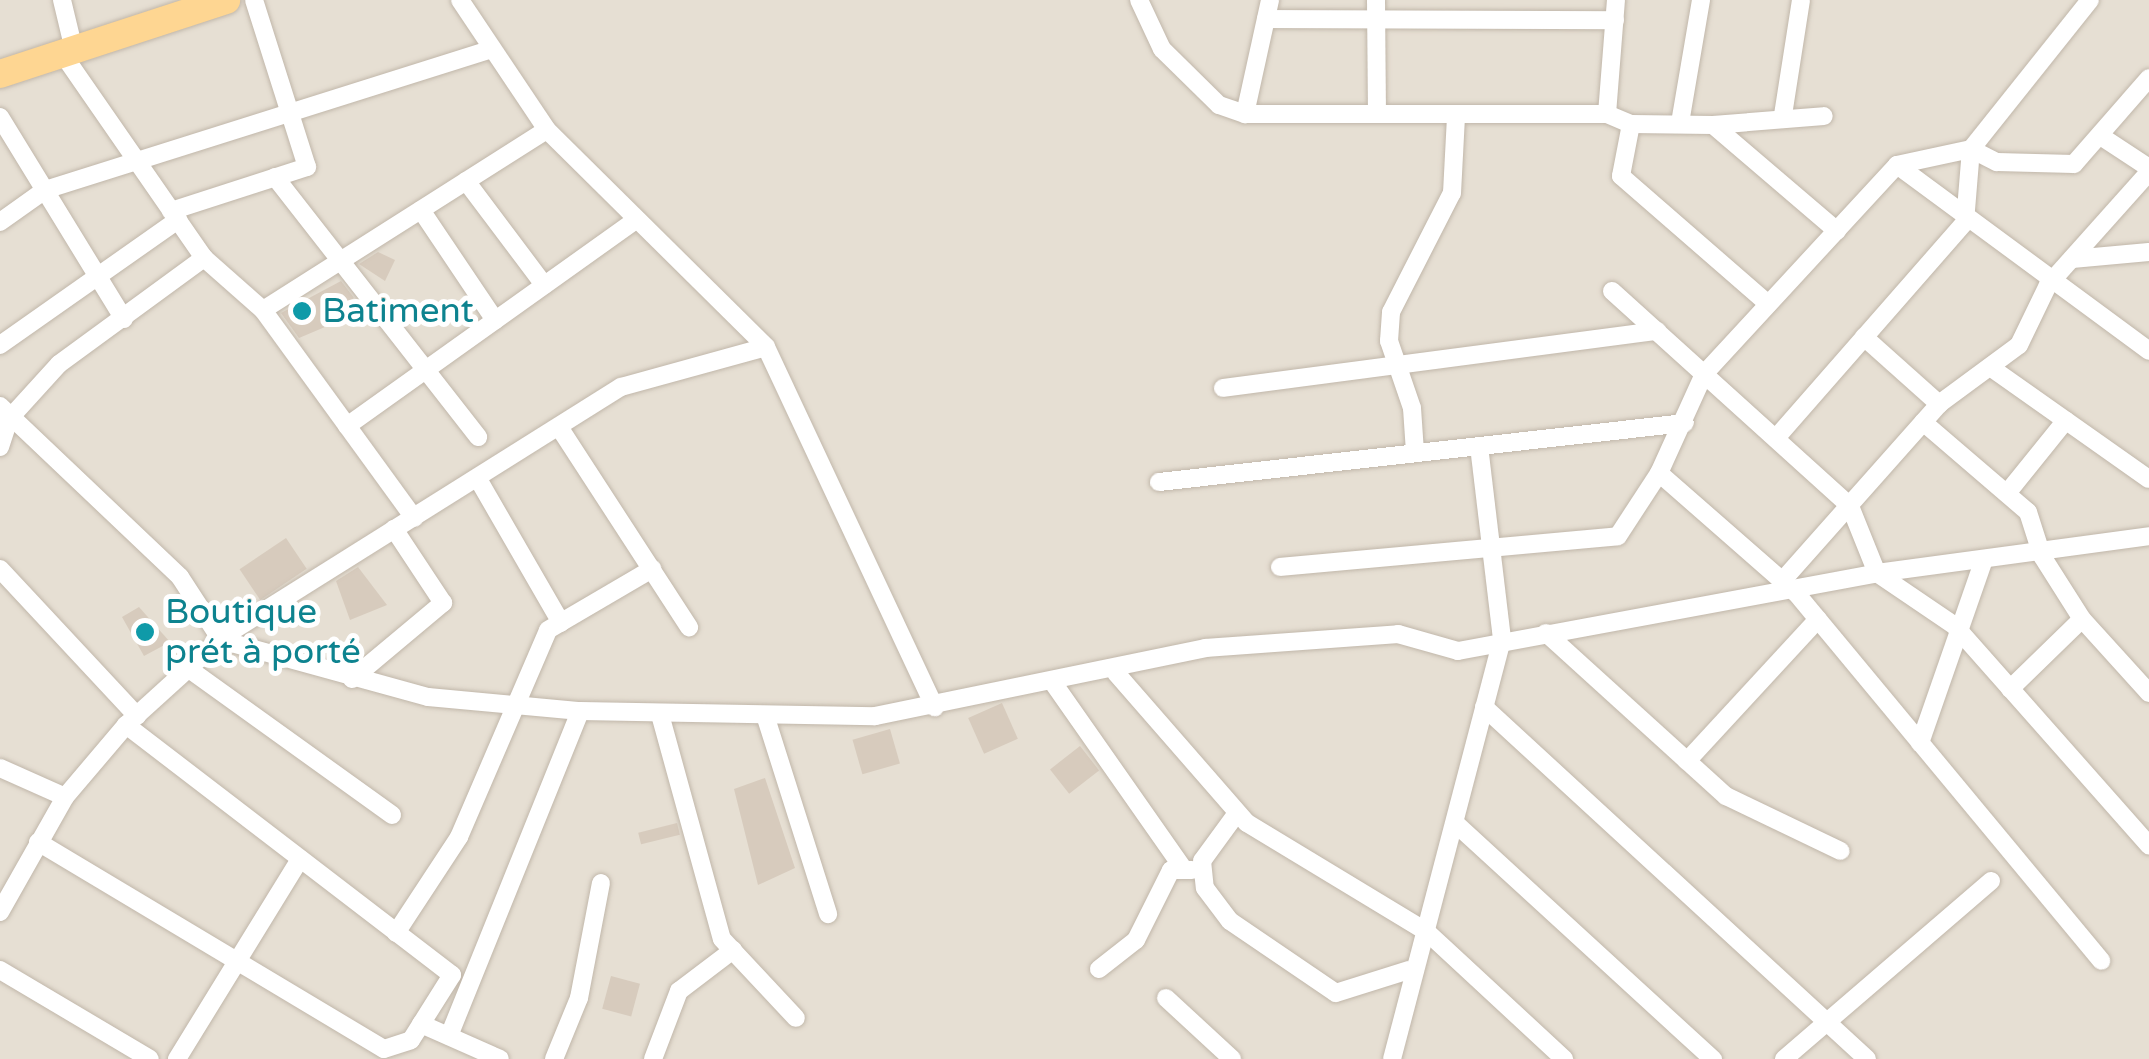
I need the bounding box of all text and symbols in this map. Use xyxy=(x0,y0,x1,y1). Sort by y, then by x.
place label: Batiment xyxy=(322,290,474,332)
marker: Batiment xyxy=(291,300,313,322)
place label: Boutique prét à porté xyxy=(165,591,361,673)
marker: Boutique prét à porté xyxy=(134,621,156,643)

